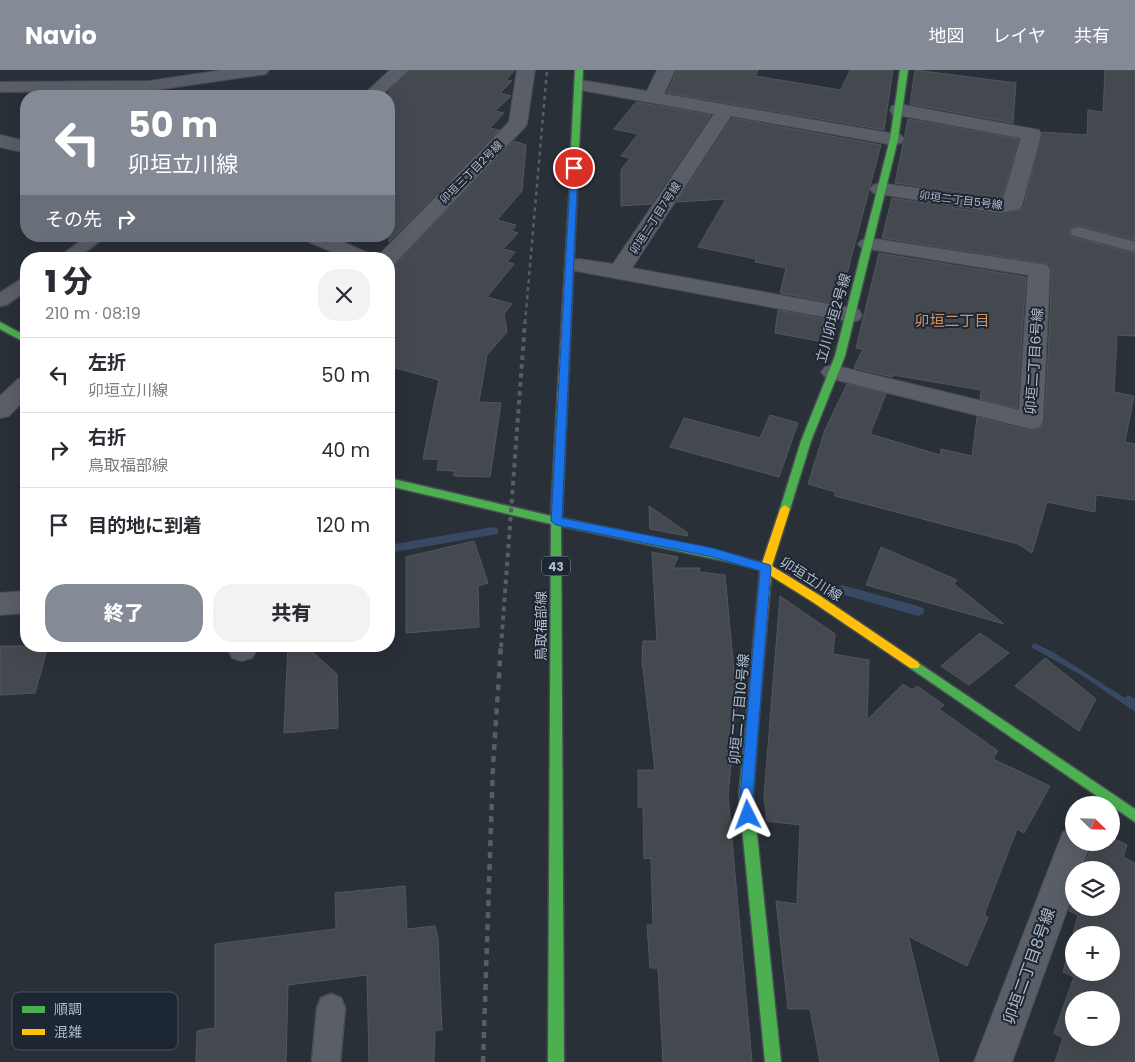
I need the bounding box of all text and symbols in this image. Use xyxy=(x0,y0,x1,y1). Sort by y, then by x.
text: Navio xyxy=(25,19,97,52)
text: 地図 xyxy=(929,23,965,48)
text: レイヤ xyxy=(993,23,1046,48)
text: 共有 xyxy=(1074,23,1110,48)
text: 50 m xyxy=(128,100,218,149)
icon: left xyxy=(45,110,110,175)
street label: 卯垣三丁目2号線 xyxy=(436,137,506,207)
pin xyxy=(553,147,595,189)
text: 卯垣立川線 xyxy=(128,149,238,180)
icon: arrive xyxy=(560,154,588,182)
street label: 卯垣二丁目7号線 xyxy=(626,179,684,257)
street label: 卯垣二丁目5号線 xyxy=(918,187,1004,213)
icon: right xyxy=(112,205,140,233)
text: その先 xyxy=(45,206,102,233)
text: 1 分 xyxy=(45,260,92,303)
button: close xyxy=(318,269,370,321)
street label: 立川卯垣2号線 xyxy=(811,271,855,365)
text: 210 m · 08:19 xyxy=(45,302,141,325)
street label: 卯垣二丁目6号線 xyxy=(1020,307,1048,415)
district label: 卯垣二丁目 xyxy=(914,310,990,331)
text: 左折 xyxy=(88,349,126,376)
icon: left xyxy=(45,361,73,389)
text: 50 m xyxy=(321,362,370,389)
text: 卯垣立川線 xyxy=(88,379,168,402)
text: 右折 xyxy=(88,424,126,451)
icon: right xyxy=(45,436,73,464)
text: 40 m xyxy=(321,437,370,464)
text: 鳥取福部線 xyxy=(88,454,168,477)
icon: arrive xyxy=(45,511,73,539)
text: 目的地に到着 xyxy=(88,512,202,539)
text: 120 m xyxy=(316,512,370,539)
street label: 卯垣立川線 xyxy=(776,552,846,606)
road number: 43 xyxy=(542,556,570,576)
button: 終了 xyxy=(45,584,203,642)
button: 共有 xyxy=(213,584,370,642)
street label: 鳥取福部線 xyxy=(531,591,551,661)
street label: 卯垣二丁目10号線 xyxy=(724,653,754,765)
position arrow xyxy=(721,788,773,840)
north arrow xyxy=(1065,796,1120,851)
map controls xyxy=(1065,796,1120,1046)
button: layers xyxy=(1065,861,1120,916)
street label: 卯垣二丁目8号線 xyxy=(997,905,1061,1027)
button: + xyxy=(1065,926,1120,981)
button: − xyxy=(1065,991,1120,1046)
legend xyxy=(12,992,178,1050)
text: 順調 xyxy=(54,999,82,1019)
text: 混雑 xyxy=(54,1022,82,1042)

